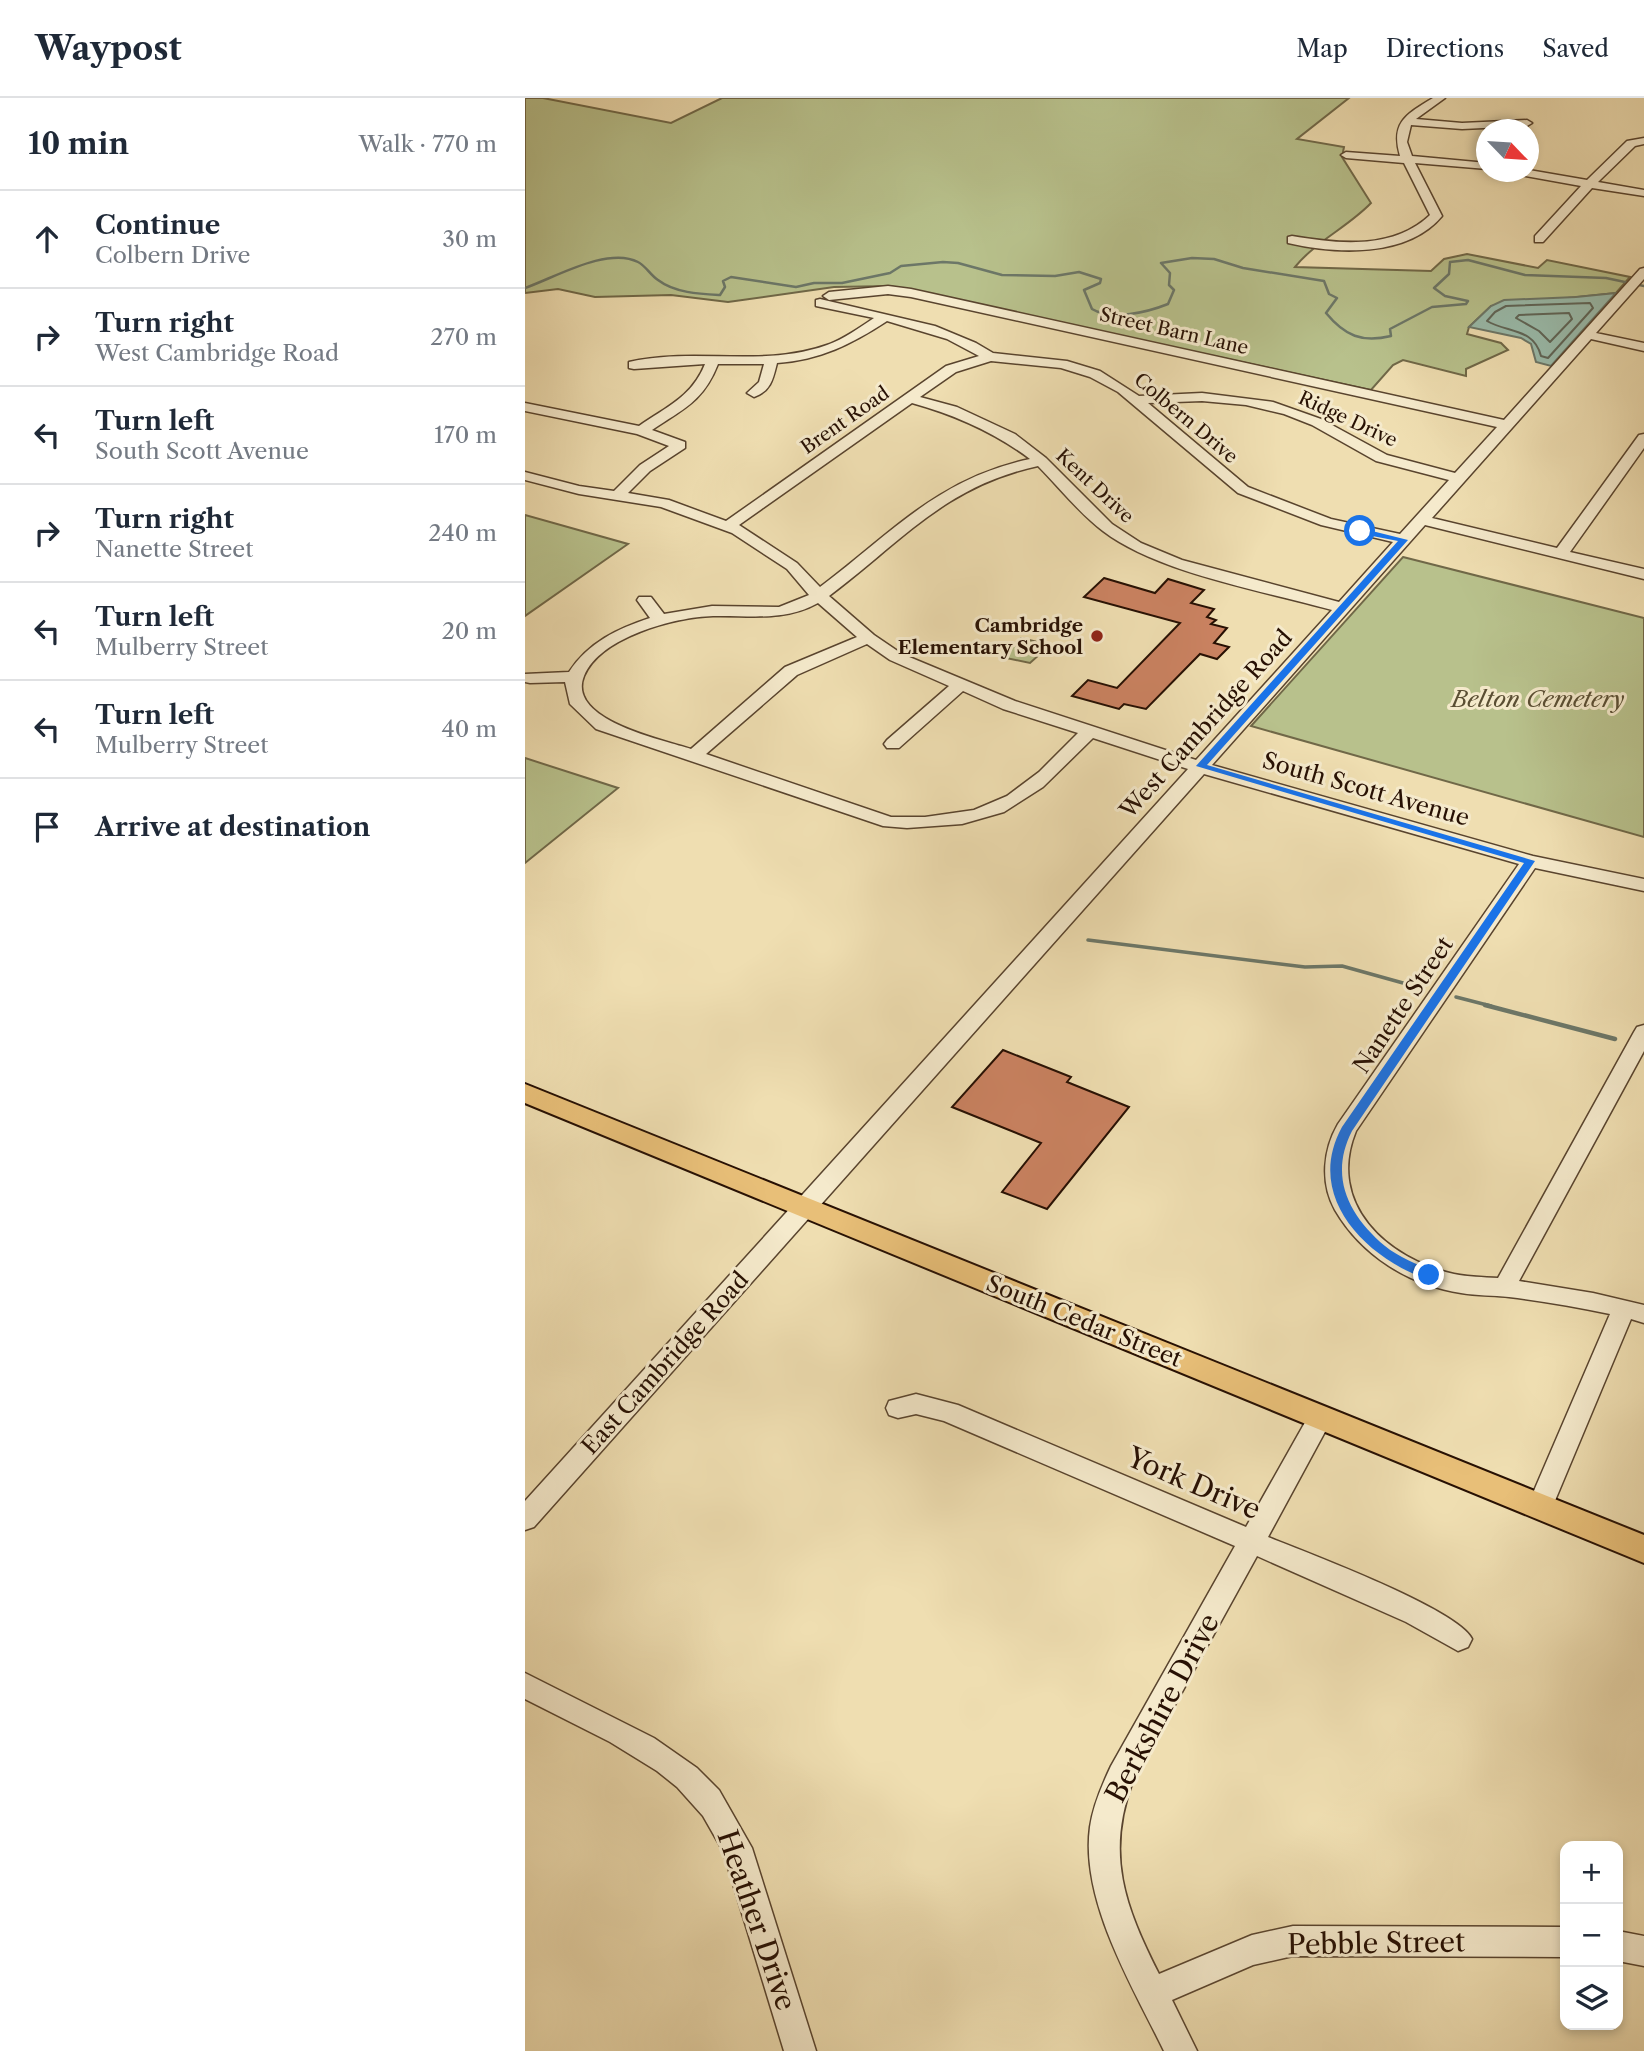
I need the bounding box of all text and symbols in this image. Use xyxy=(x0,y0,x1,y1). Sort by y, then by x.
text: Waypost xyxy=(35,28,182,69)
text: Map xyxy=(1296,34,1348,63)
text: Directions xyxy=(1386,34,1504,63)
text: Saved xyxy=(1542,34,1609,63)
north arrow xyxy=(1476,119,1539,182)
text: 10 min xyxy=(28,125,129,162)
text: Walk · 770 m xyxy=(359,130,497,158)
text: Continue xyxy=(95,209,220,241)
icon: ahead xyxy=(28,220,66,258)
text: 30 m xyxy=(442,225,497,253)
text: Colbern Drive xyxy=(95,241,250,269)
street label: Street Barn Lane xyxy=(1097,303,1251,359)
text: Turn right xyxy=(95,307,234,339)
icon: right xyxy=(28,318,66,356)
text: 270 m xyxy=(430,323,497,351)
text: West Cambridge Road xyxy=(95,339,339,367)
street label: Colbern Drive xyxy=(1129,368,1243,468)
street label: Brent Road xyxy=(797,381,894,459)
street label: Ridge Drive xyxy=(1295,386,1401,452)
text: Turn left xyxy=(95,405,214,437)
icon: left xyxy=(28,416,66,454)
text: 170 m xyxy=(434,421,497,449)
text: South Scott Avenue xyxy=(95,437,309,465)
street label: Kent Drive xyxy=(1051,444,1139,528)
text: Turn right xyxy=(95,503,234,535)
icon: right xyxy=(28,514,66,552)
route start xyxy=(1344,515,1375,546)
text: 240 m xyxy=(428,519,497,547)
text: Nanette Street xyxy=(95,535,253,563)
text: Turn left xyxy=(95,601,214,633)
icon: left xyxy=(28,612,66,650)
place label: Cambridge Elementary School xyxy=(898,614,1083,659)
text: 20 m xyxy=(442,617,497,645)
street label: West Cambridge Road xyxy=(1113,624,1298,825)
marker: Cambridge Elementary School xyxy=(1089,628,1105,644)
text: Mulberry Street xyxy=(95,633,268,661)
park label: Belton Cemetery xyxy=(1449,685,1625,713)
text: Turn left xyxy=(95,699,214,731)
icon: left xyxy=(28,710,66,748)
text: 40 m xyxy=(442,715,497,743)
text: Mulberry Street xyxy=(95,731,268,759)
street label: South Scott Avenue xyxy=(1259,746,1473,832)
icon: arrive xyxy=(28,808,66,846)
text: Arrive at destination xyxy=(95,811,370,843)
street label: Nanette Street xyxy=(1347,932,1459,1078)
route end xyxy=(1413,1259,1444,1290)
street label: East Cambridge Road xyxy=(576,1266,754,1460)
street label: South Cedar Street xyxy=(982,1269,1186,1373)
street label: York Drive xyxy=(1121,1439,1266,1526)
street label: Berkshire Drive xyxy=(1098,1608,1226,1808)
street label: Heather Drive xyxy=(710,1825,804,2015)
map controls xyxy=(1560,1841,1623,2030)
button: + xyxy=(1560,1841,1623,1904)
button: − xyxy=(1560,1904,1623,1967)
street label: Pebble Street xyxy=(1287,1924,1465,1962)
button: layers xyxy=(1560,1967,1623,2030)

